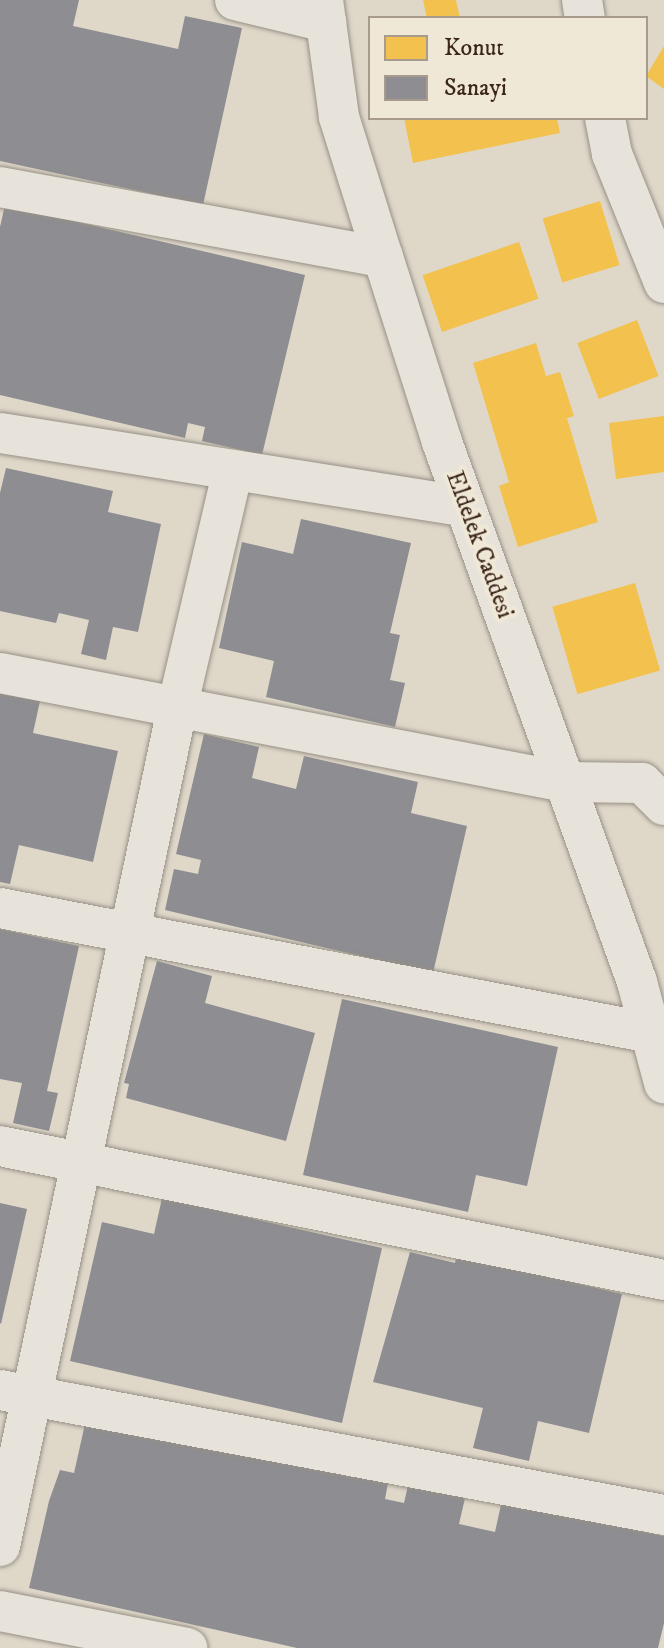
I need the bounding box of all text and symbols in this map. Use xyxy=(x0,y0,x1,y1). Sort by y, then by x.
legend xyxy=(368,16,648,120)
text: Konut xyxy=(444,33,504,63)
text: Sanayi xyxy=(444,73,507,103)
street label: Eldelek Caddesi xyxy=(439,468,519,622)

